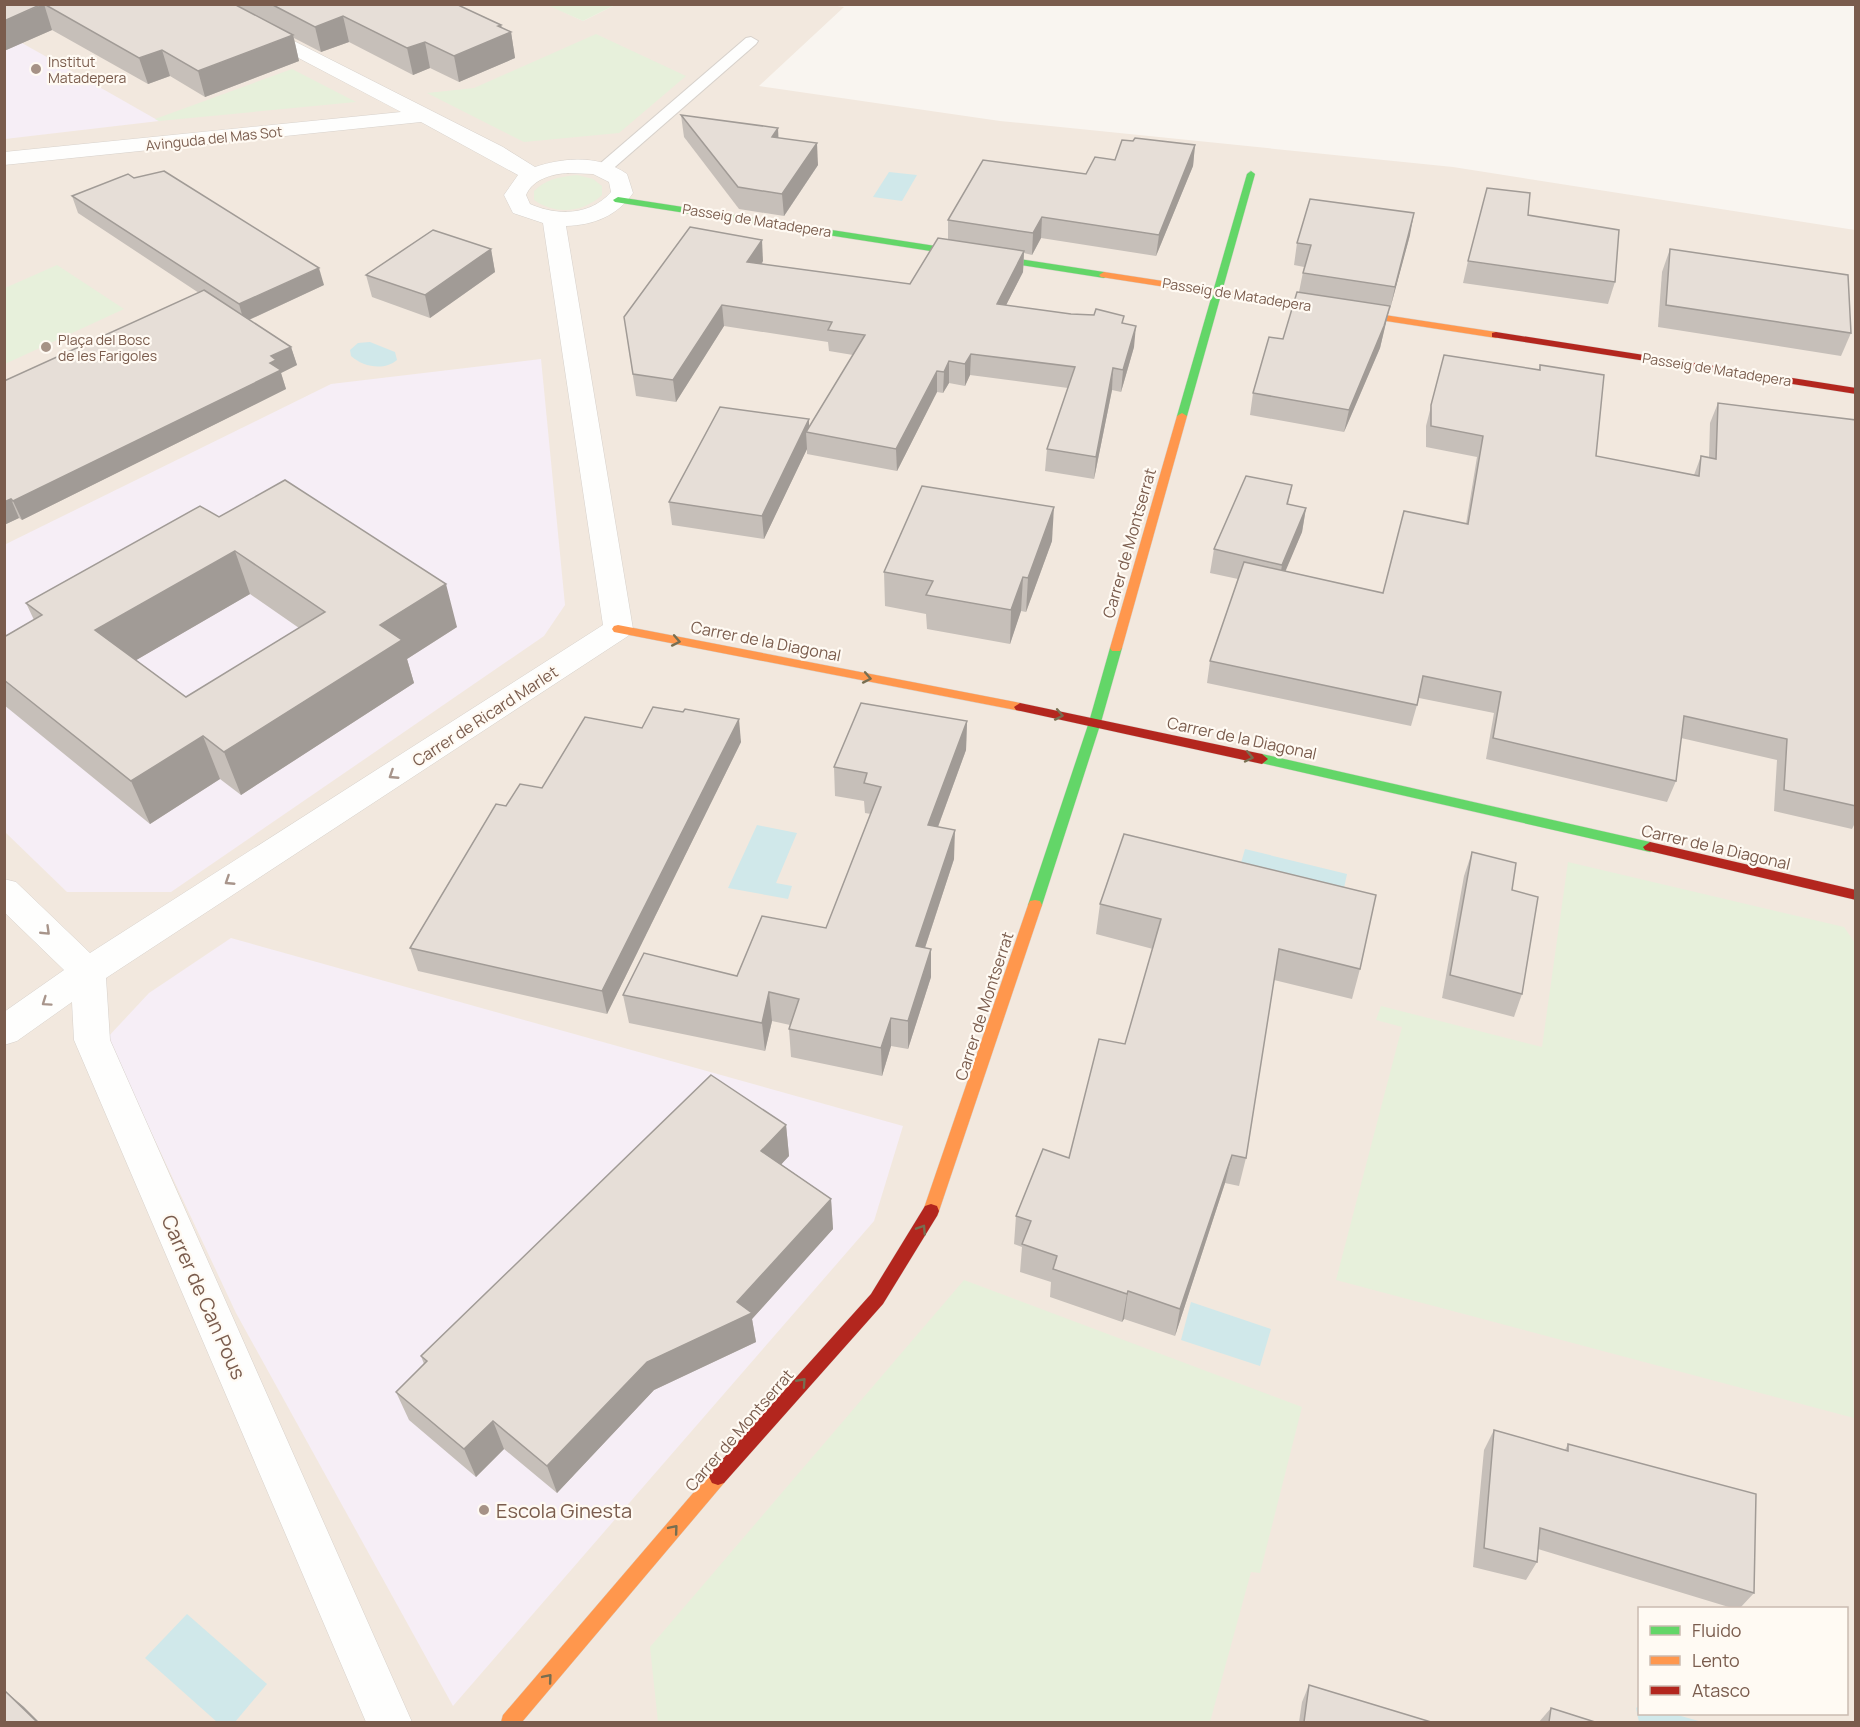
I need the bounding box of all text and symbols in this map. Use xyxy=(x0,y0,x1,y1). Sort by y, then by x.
place label: Institut Matadepera xyxy=(48,52,126,87)
marker: Institut Matadepera xyxy=(29,62,43,76)
street label: Avinguda del Mas Sot xyxy=(145,121,284,155)
street label: Passeig de Matadepera xyxy=(681,199,833,241)
street label: Passeig de Matadepera xyxy=(1161,273,1313,315)
place label: Plaça del Bosc de les Farigoles xyxy=(58,330,157,365)
marker: Plaça del Bosc de les Farigoles xyxy=(39,340,53,354)
street label: Passeig de Matadepera xyxy=(1641,348,1793,390)
street label: Carrer de Montserrat xyxy=(1097,465,1161,621)
street label: Carrer de la Diagonal xyxy=(689,616,843,666)
one-way arrow xyxy=(671,634,681,647)
street label: Carrer de Ricard Marlet xyxy=(408,661,562,771)
one-way arrow xyxy=(862,671,872,684)
one-way arrow xyxy=(1053,708,1063,721)
street label: Carrer de la Diagonal xyxy=(1165,711,1319,765)
one-way arrow xyxy=(1244,749,1254,762)
one-way arrow xyxy=(389,768,400,779)
street label: Carrer de la Diagonal xyxy=(1639,819,1793,875)
one-way arrow xyxy=(225,874,236,885)
one-way arrow xyxy=(39,924,50,935)
street label: Carrer de Montserrat xyxy=(950,929,1018,1083)
one-way arrow xyxy=(42,995,53,1006)
street label: Carrer de Can Pous xyxy=(156,1210,252,1384)
one-way arrow xyxy=(915,1225,926,1236)
street label: Carrer de Montserrat xyxy=(680,1364,798,1496)
one-way arrow xyxy=(795,1378,806,1389)
place label: Escola Ginesta xyxy=(496,1497,632,1524)
marker: Escola Ginesta xyxy=(477,1503,491,1517)
one-way arrow xyxy=(667,1525,678,1536)
legend xyxy=(1638,1607,1848,1715)
text: Fluido xyxy=(1692,1618,1741,1642)
text: Lento xyxy=(1692,1648,1740,1672)
one-way arrow xyxy=(541,1674,552,1685)
text: Atasco xyxy=(1692,1678,1750,1702)

